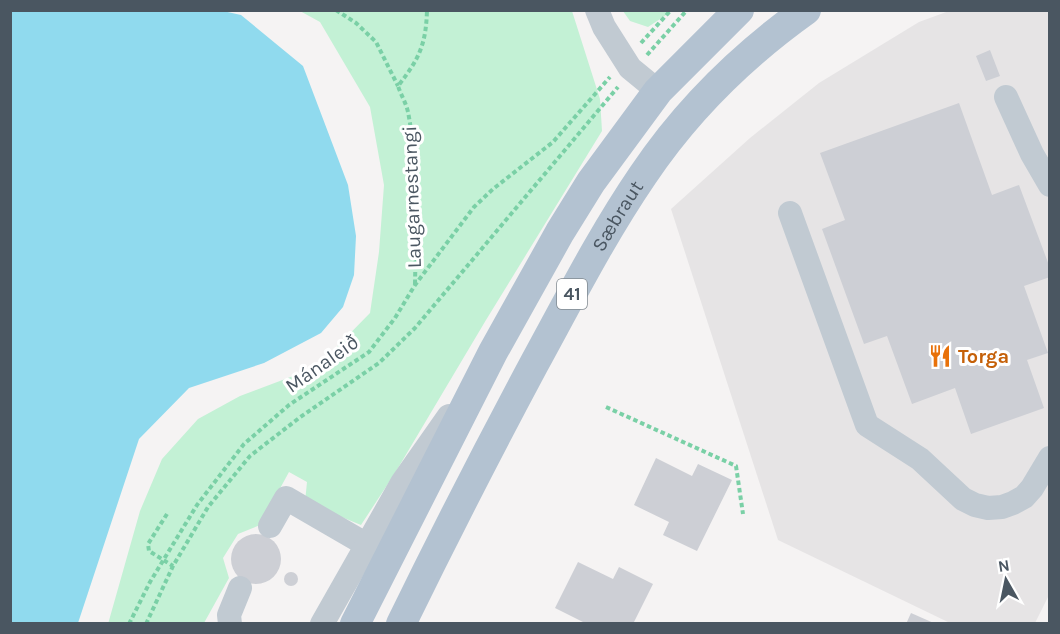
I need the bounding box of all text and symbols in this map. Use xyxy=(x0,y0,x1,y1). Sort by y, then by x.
street label: Laugarnestangi xyxy=(398,125,426,269)
street label: Sæbraut xyxy=(587,176,648,255)
road number: 41 xyxy=(557,279,587,309)
street label: Mánaleið xyxy=(281,330,363,398)
restaurant icon: Torga xyxy=(927,343,953,369)
place label: Torga xyxy=(958,345,1009,368)
north arrow xyxy=(976,550,1036,610)
text: N xyxy=(997,555,1011,576)

